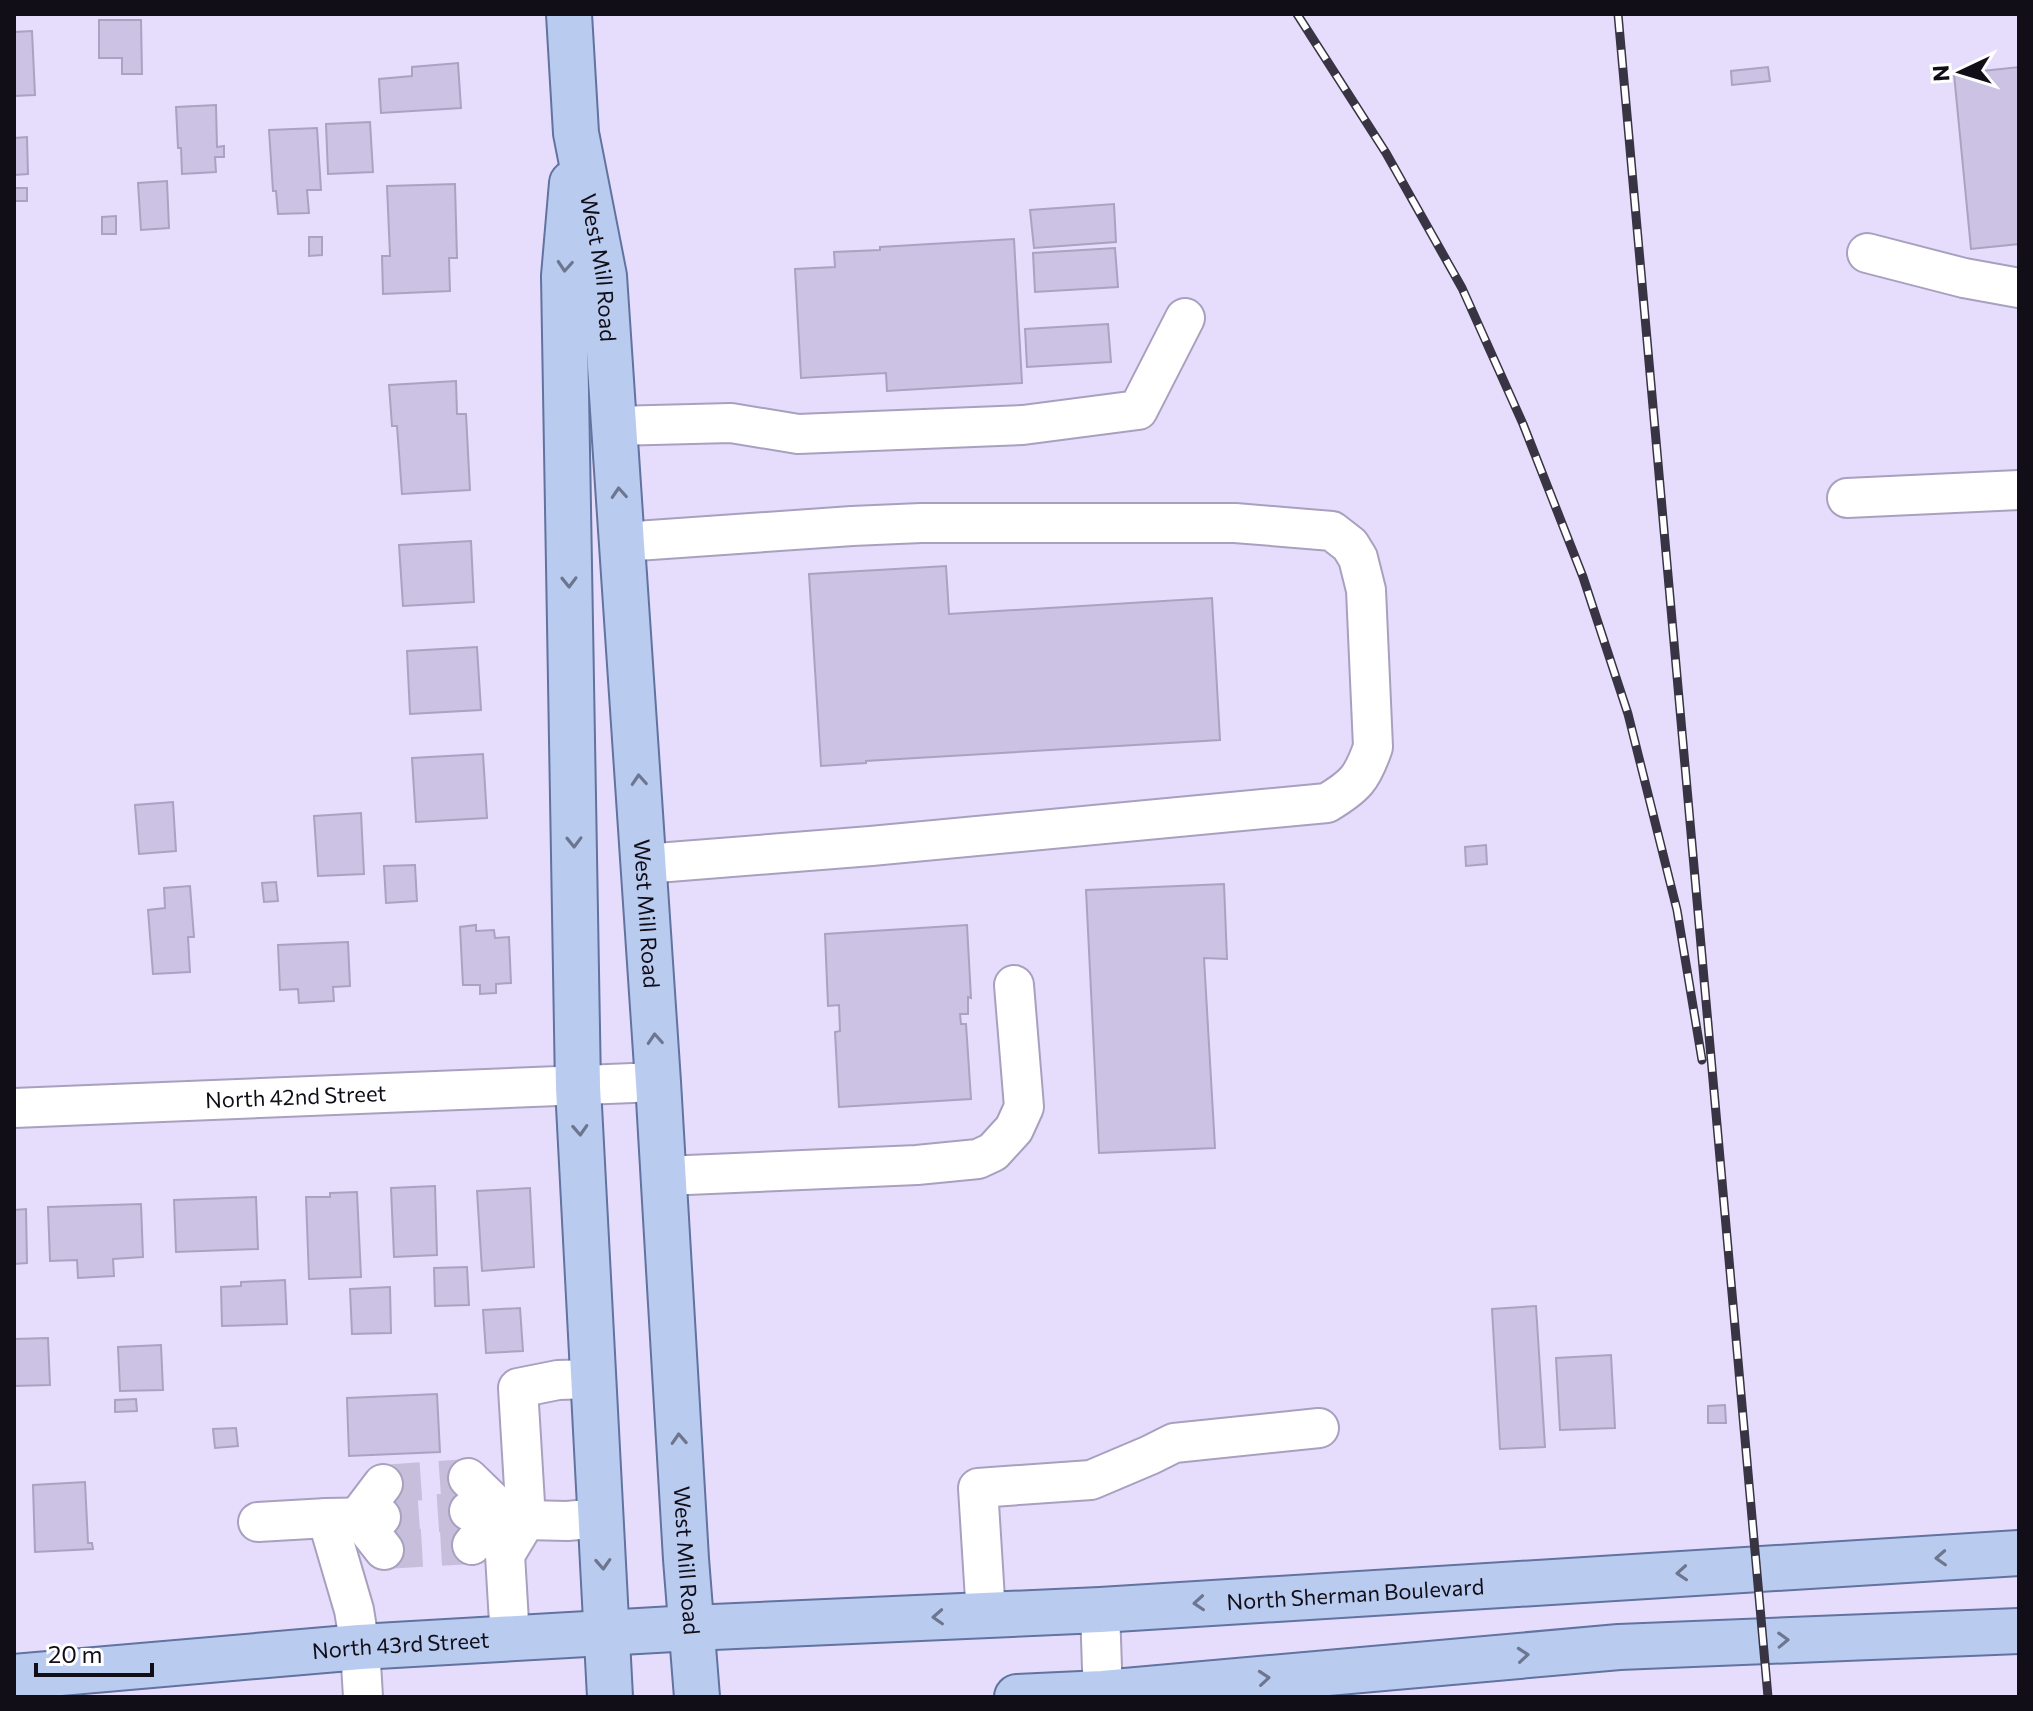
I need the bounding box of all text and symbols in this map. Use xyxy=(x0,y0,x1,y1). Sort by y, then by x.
north arrow xyxy=(1921,32,2001,112)
text: N xyxy=(1927,64,1955,83)
street label: West Mill Road xyxy=(575,191,622,342)
one-way arrow xyxy=(557,260,574,273)
one-way arrow xyxy=(611,486,628,499)
one-way arrow xyxy=(560,576,578,589)
one-way arrow xyxy=(630,773,647,786)
one-way arrow xyxy=(565,836,582,849)
street label: West Mill Road xyxy=(629,838,666,989)
one-way arrow xyxy=(647,1032,664,1045)
street label: North 42nd Street xyxy=(205,1079,387,1113)
one-way arrow xyxy=(571,1124,588,1137)
one-way arrow xyxy=(671,1432,688,1445)
street label: West Mill Road xyxy=(669,1485,706,1636)
one-way arrow xyxy=(1934,1549,1947,1566)
one-way arrow xyxy=(594,1558,611,1571)
one-way arrow xyxy=(1675,1564,1688,1581)
street label: North Sherman Boulevard xyxy=(1226,1572,1485,1615)
one-way arrow xyxy=(1192,1594,1205,1611)
one-way arrow xyxy=(931,1608,944,1625)
street label: North 43rd Street xyxy=(311,1626,490,1664)
scale bar xyxy=(36,1627,152,1677)
one-way arrow xyxy=(1777,1632,1790,1649)
text: 20 m xyxy=(48,1639,102,1668)
one-way arrow xyxy=(1517,1647,1530,1664)
one-way arrow xyxy=(1258,1670,1271,1687)

